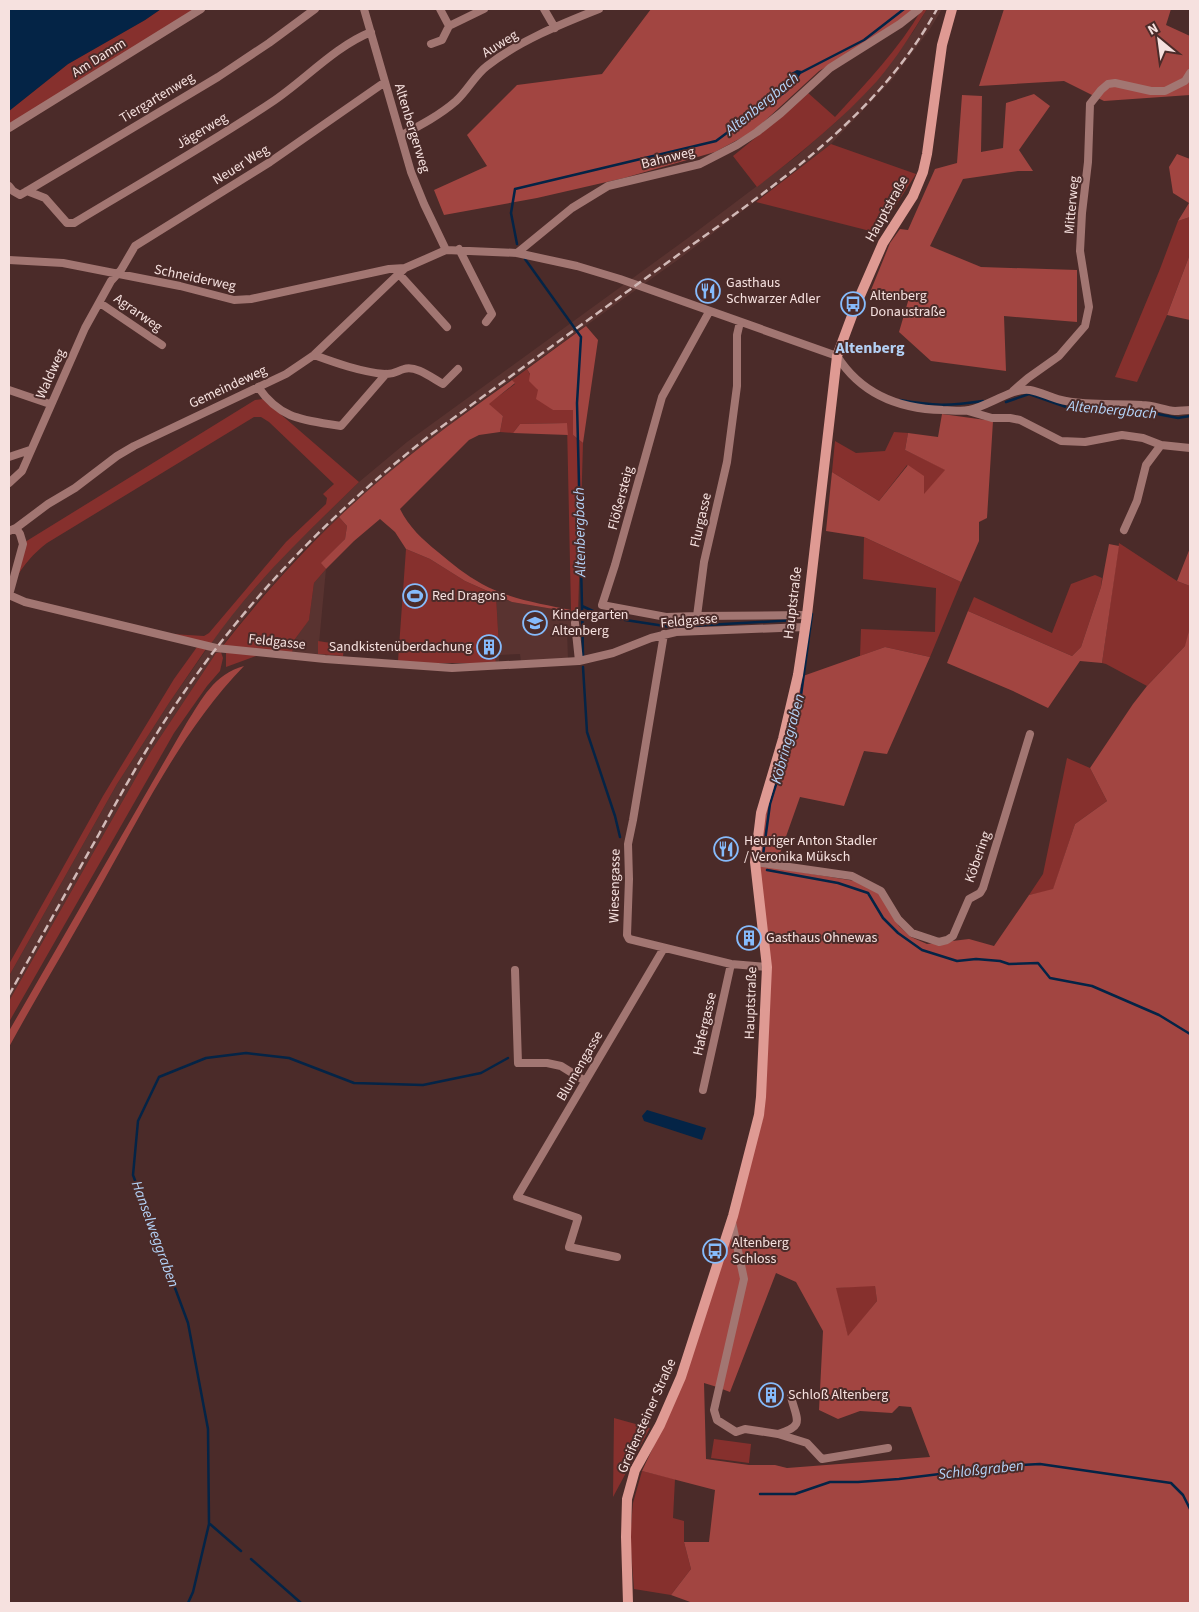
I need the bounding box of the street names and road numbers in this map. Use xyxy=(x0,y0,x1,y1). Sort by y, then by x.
street label: Auweg xyxy=(478,25,522,63)
street label: Am Damm xyxy=(68,33,130,83)
street label: Tiergartenweg xyxy=(116,68,198,128)
street label: Altenbergerweg xyxy=(389,81,435,175)
street label: Jägerweg xyxy=(173,108,231,154)
street label: Neuer Weg xyxy=(209,140,273,190)
street label: Bahnweg xyxy=(639,142,697,174)
street label: Hauptstraße xyxy=(861,172,913,246)
street label: Mitterweg xyxy=(1059,175,1085,235)
street label: Schneiderweg xyxy=(152,260,238,296)
street label: Agrarweg xyxy=(110,289,166,337)
street label: Waldweg xyxy=(31,346,71,402)
street label: Gemeindeweg xyxy=(186,360,270,414)
street label: Flößersteig xyxy=(603,464,639,532)
street label: Flurgasse xyxy=(685,491,717,549)
street label: Hauptstraße xyxy=(779,566,807,640)
street label: Feldgasse xyxy=(659,609,719,633)
street label: Feldgasse xyxy=(247,629,307,655)
street label: Köbering xyxy=(960,829,996,885)
street label: Wiesengasse xyxy=(604,849,626,923)
street label: Hauptstraße xyxy=(740,966,762,1040)
street label: Hafergasse xyxy=(688,990,722,1058)
street label: Blumengasse xyxy=(552,1027,608,1105)
street label: Greifensteiner Straße xyxy=(613,1355,681,1477)

